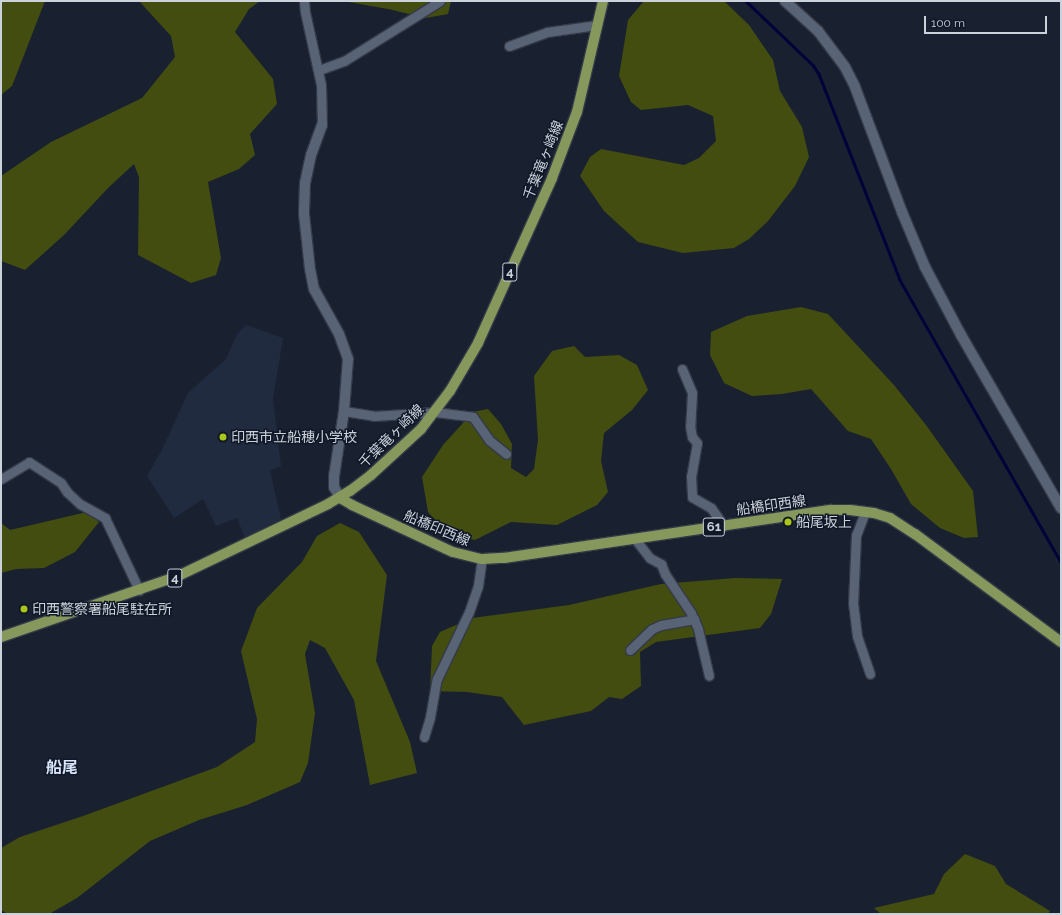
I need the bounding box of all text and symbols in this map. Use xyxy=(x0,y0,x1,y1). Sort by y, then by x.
scale bar xyxy=(926,8,1049,34)
text: 100 m xyxy=(931,16,965,30)
street label: 千葉竜ヶ崎線 xyxy=(519,118,567,202)
road number: 4 xyxy=(502,261,518,283)
street label: 千葉竜ヶ崎線 xyxy=(355,401,427,471)
place label: 印西市立船穂小学校 xyxy=(231,429,357,445)
marker: 印西市立船穂小学校 xyxy=(218,432,228,442)
street label: 船橋印西線 xyxy=(735,492,807,518)
street label: 船橋印西線 xyxy=(402,507,472,549)
place label: 船尾坂上 xyxy=(796,514,852,530)
road number: 61 xyxy=(702,516,726,538)
marker: 船尾坂上 xyxy=(783,517,793,527)
road number: 4 xyxy=(167,567,183,589)
place label: 印西警察署船尾駐在所 xyxy=(32,601,172,617)
marker: 印西警察署船尾駐在所 xyxy=(19,604,29,614)
district label: 船尾 xyxy=(46,758,78,778)

